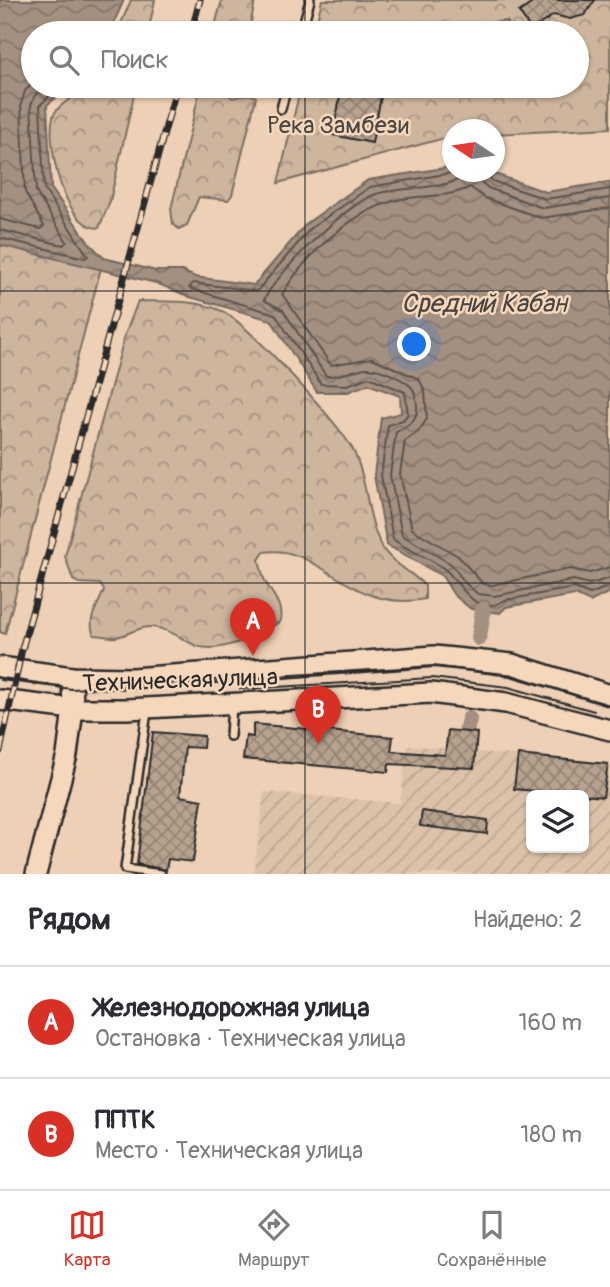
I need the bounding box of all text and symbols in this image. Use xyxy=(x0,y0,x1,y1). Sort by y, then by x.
search box xyxy=(21,21,589,98)
icon: search xyxy=(45,41,83,79)
text: Поиск xyxy=(101,44,169,76)
park label: Река Замбези xyxy=(267,111,409,140)
north arrow xyxy=(442,119,505,182)
water label: Средний Кабан xyxy=(401,288,570,320)
your location xyxy=(397,327,431,361)
pin: A xyxy=(230,598,276,656)
street label: Техническая улица xyxy=(82,663,278,698)
pin: B xyxy=(295,686,341,744)
map controls xyxy=(526,790,589,853)
button: layers xyxy=(526,790,589,853)
text: Рядом xyxy=(28,901,111,938)
text: Найдено: 2 xyxy=(473,905,582,934)
text: Железнодорожная улица xyxy=(95,992,369,1024)
text: A xyxy=(44,1008,58,1037)
text: 160 m xyxy=(518,1008,582,1037)
text: Остановка · Техническая улица xyxy=(95,1024,406,1053)
text: ППТК xyxy=(95,1104,156,1136)
text: B xyxy=(44,1120,58,1149)
text: 180 m xyxy=(520,1120,582,1149)
text: Место · Техническая улица xyxy=(95,1136,363,1165)
tab: Карта xyxy=(64,1206,111,1272)
tab: Маршрут xyxy=(238,1206,310,1272)
tab: Сохранённые xyxy=(437,1206,546,1272)

